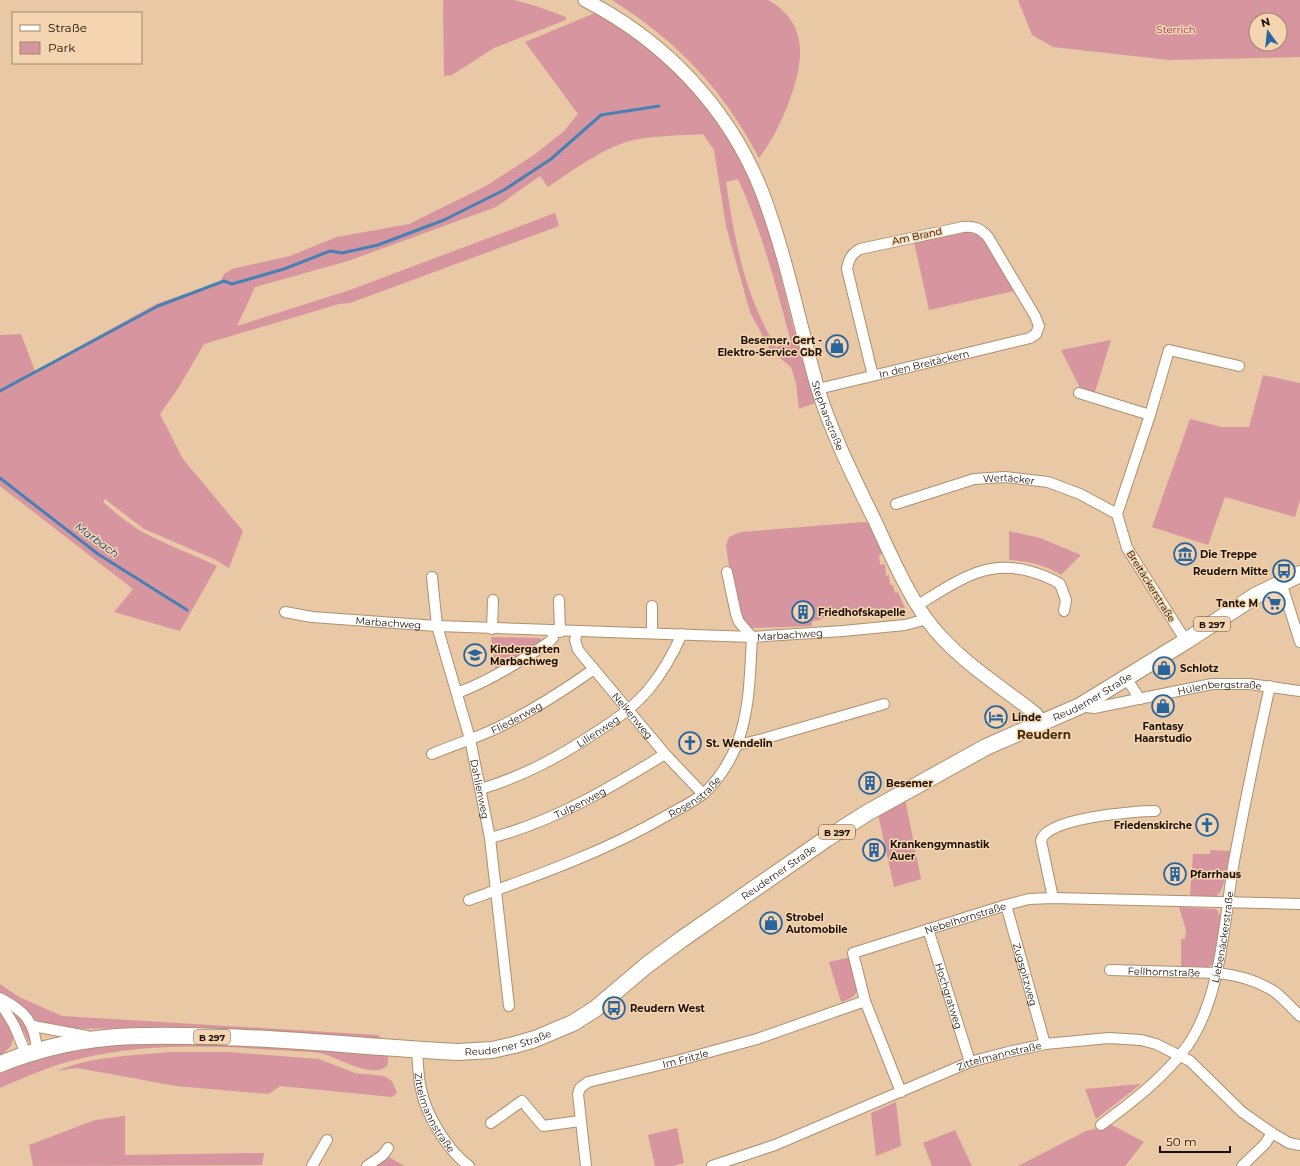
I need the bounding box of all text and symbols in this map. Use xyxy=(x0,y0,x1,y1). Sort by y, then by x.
legend xyxy=(12,12,142,64)
north arrow xyxy=(1248,12,1288,52)
text: N xyxy=(1259,14,1272,30)
text: Straße xyxy=(48,20,87,35)
park label: Sterrich xyxy=(1157,23,1195,36)
text: Park xyxy=(48,40,76,55)
street label: Am Brand xyxy=(891,224,943,248)
shop icon: Besemer, Gert - Elektro-Service GbR xyxy=(824,333,850,359)
place label: Besemer, Gert - Elektro-Service GbR xyxy=(717,334,823,359)
street label: In den Breitäckern xyxy=(877,346,971,381)
street label: Stephanstraße xyxy=(809,379,847,452)
street label: Wertäcker xyxy=(983,470,1036,487)
water label: Marbach xyxy=(72,519,122,561)
museum icon: Die Treppe xyxy=(1172,541,1198,567)
street label: Breitäckerstraße xyxy=(1124,548,1178,624)
place label: Die Treppe xyxy=(1200,548,1257,561)
bus stop icon: Reudern Mitte xyxy=(1271,558,1297,584)
place label: Reudern Mitte xyxy=(1193,565,1268,578)
supermarket icon: Tante M xyxy=(1261,590,1287,616)
place label: Tante M xyxy=(1216,597,1258,610)
building icon: Friedhofskapelle xyxy=(790,599,816,625)
place label: Friedhofskapelle xyxy=(818,606,906,619)
street label: Marbachweg xyxy=(355,614,422,631)
road number: B 297 xyxy=(1194,617,1230,631)
street label: Marbachweg xyxy=(757,626,823,643)
school or university icon: Kindergarten Marbachweg xyxy=(462,642,488,668)
place label: Kindergarten Marbachweg xyxy=(490,643,560,668)
shop icon: Schlotz xyxy=(1151,655,1177,681)
place label: Schlotz xyxy=(1180,662,1219,675)
street label: Reuderner Straße xyxy=(1050,669,1134,724)
street label: Hülenbergstraße xyxy=(1176,677,1263,697)
street label: Nelkenweg xyxy=(609,689,656,741)
shop icon: Fantasy Haarstudio xyxy=(1150,693,1176,719)
street label: Fliederweg xyxy=(489,698,544,737)
hotel icon: Linde xyxy=(983,704,1009,730)
place label: Linde xyxy=(1012,711,1041,724)
street label: Lilienweg xyxy=(574,712,622,750)
place label: Fantasy Haarstudio xyxy=(1134,720,1192,745)
district label: Reudern xyxy=(1017,727,1071,742)
church icon: St. Wendelin xyxy=(677,730,703,756)
place label: St. Wendelin xyxy=(706,737,773,750)
street label: Dahlienweg xyxy=(468,758,492,820)
building icon: Besemer xyxy=(857,770,883,796)
street label: Rosenstraße xyxy=(666,773,723,820)
place label: Besemer xyxy=(886,777,933,790)
street label: Tulpenweg xyxy=(552,784,608,821)
church icon: Friedenskirche xyxy=(1194,812,1220,838)
place label: Friedenskirche xyxy=(1114,819,1192,832)
road number: B 297 xyxy=(819,825,855,839)
building icon: Krankengymnastik Auer xyxy=(861,837,887,863)
place label: Krankengymnastik Auer xyxy=(889,838,990,863)
street label: Reuderner Straße xyxy=(738,841,819,903)
building icon: Pfarrhaus xyxy=(1162,861,1188,887)
place label: Pfarrhaus xyxy=(1190,868,1242,881)
street label: Liebenäckerstraße xyxy=(1208,890,1236,984)
street label: Nebelhornstraße xyxy=(923,899,1008,937)
shop icon: Strobel Automobile xyxy=(758,910,784,936)
place label: Strobel Automobile xyxy=(785,911,847,936)
street label: Zugspitzweg xyxy=(1010,941,1040,1007)
street label: Hochgratweg xyxy=(933,961,966,1030)
street label: Fellhornstraße xyxy=(1128,964,1200,979)
bus stop icon: Reudern West xyxy=(601,995,627,1021)
place label: Reudern West xyxy=(630,1002,705,1015)
street label: Reuderner Straße xyxy=(464,1026,553,1058)
road number: B 297 xyxy=(194,1030,230,1044)
street label: Zittelmannstraße xyxy=(955,1038,1042,1073)
street label: Im Fritzle xyxy=(661,1046,710,1070)
street label: Zittelmannstraße xyxy=(412,1072,458,1155)
scale bar xyxy=(1160,1128,1230,1154)
text: 50 m xyxy=(1166,1134,1197,1149)

